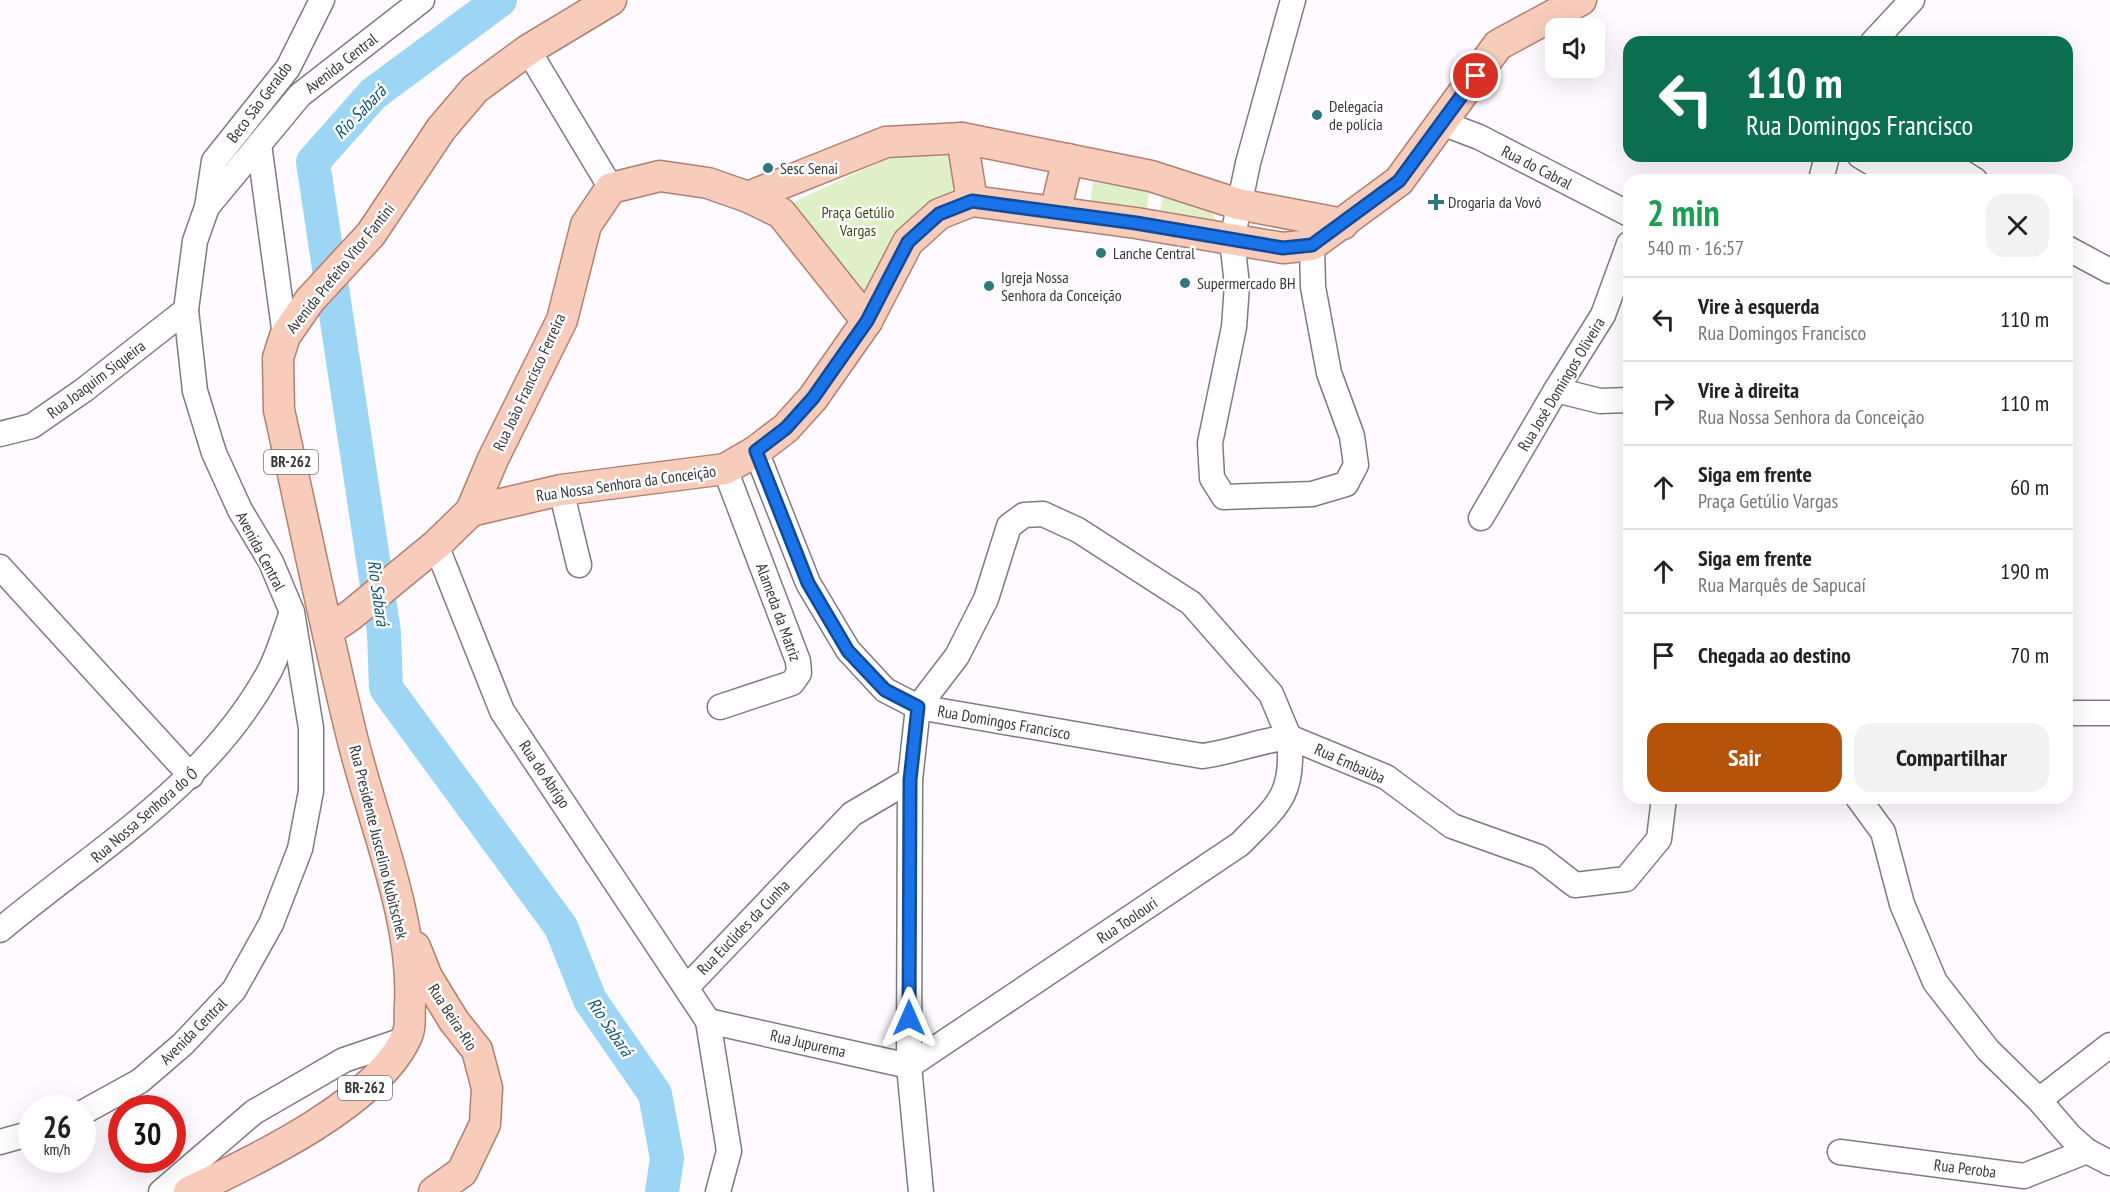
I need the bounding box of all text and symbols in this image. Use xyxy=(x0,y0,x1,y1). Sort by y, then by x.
map controls xyxy=(1545,18,1605,78)
button: sound xyxy=(1545,18,1605,78)
street label: Avenida Central xyxy=(301,28,381,98)
pin xyxy=(1450,50,1501,101)
text: 110 m xyxy=(1746,55,1843,110)
street label: Beco São Geraldo xyxy=(222,58,296,146)
icon: arrive xyxy=(1459,59,1492,92)
icon: left xyxy=(1647,60,1725,138)
water label: Rio Sabará xyxy=(328,79,392,143)
place label: Delegacia de polícia xyxy=(1329,96,1383,134)
marker: Delegacia de polícia xyxy=(1310,108,1324,122)
text: Rua Domingos Francisco xyxy=(1746,108,1973,142)
street label: Rua do Cabral xyxy=(1498,141,1576,193)
place label: Sesc Senai xyxy=(780,158,838,178)
marker: Sesc Senai xyxy=(761,161,775,175)
text: 2 min xyxy=(1647,189,1720,236)
place label: Drogaria da Vovó xyxy=(1448,192,1542,212)
button: close xyxy=(1986,194,2049,257)
marker: Drogaria da Vovó xyxy=(1429,195,1443,209)
street label: Avenida Prefeito Vitor Fantini xyxy=(281,199,399,337)
park label: Praça Getúlio Vargas xyxy=(822,202,895,240)
text: 540 m · 16:57 xyxy=(1647,235,1744,261)
place label: Lanche Central xyxy=(1113,243,1195,263)
marker: Lanche Central xyxy=(1094,246,1108,260)
place label: Igreja Nossa Senhora da Conceição xyxy=(1001,267,1122,305)
place label: Supermercado BH xyxy=(1197,273,1296,293)
marker: Supermercado BH xyxy=(1178,276,1192,290)
marker: Igreja Nossa Senhora da Conceição xyxy=(982,279,996,293)
text: Vire à esquerda xyxy=(1698,292,1819,320)
icon: left xyxy=(1647,303,1680,336)
text: 110 m xyxy=(2000,305,2049,333)
street label: Rua João Francisco Ferreira xyxy=(488,310,570,454)
street label: Rua José Domingos Oliveira xyxy=(1513,313,1609,455)
text: Rua Domingos Francisco xyxy=(1698,320,1866,346)
street label: Rua Joaquim Siqueira xyxy=(43,336,149,422)
text: Vire à direita xyxy=(1698,376,1799,404)
icon: right xyxy=(1647,387,1680,420)
text: 110 m xyxy=(2000,389,2049,417)
text: Rua Nossa Senhora da Conceição xyxy=(1698,404,1925,430)
road number: BR-262 xyxy=(264,450,318,474)
street label: Rua Nossa Senhora da Conceição xyxy=(535,460,717,506)
text: Siga em frente xyxy=(1698,460,1812,488)
icon: ahead xyxy=(1647,471,1680,504)
text: 60 m xyxy=(2010,473,2049,501)
text: Praça Getúlio Vargas xyxy=(1698,488,1838,514)
street label: Avenida Central xyxy=(232,508,290,594)
text: Siga em frente xyxy=(1698,544,1812,572)
icon: ahead xyxy=(1647,555,1680,588)
text: 190 m xyxy=(2000,557,2049,585)
water label: Rio Sabará xyxy=(363,559,395,629)
street label: Alameda da Matriz xyxy=(752,560,806,664)
text: Rua Marquês de Sapucaí xyxy=(1698,572,1866,598)
icon: arrive xyxy=(1647,639,1680,672)
text: Chegada ao destino xyxy=(1698,641,1851,669)
text: 70 m xyxy=(2010,641,2049,669)
street label: Rua Domingos Francisco xyxy=(936,700,1072,744)
button: Sair xyxy=(1647,723,1842,792)
button: Compartilhar xyxy=(1854,723,2049,792)
street label: Rua do Abrigo xyxy=(515,736,575,812)
street label: Rua Embaúba xyxy=(1312,739,1388,787)
street label: Rua Presidente Juscelino Kubitschek xyxy=(345,743,413,942)
street label: Rua Nossa Senhora do Ó xyxy=(86,763,202,867)
street label: Rua Euclides da Cunha xyxy=(692,875,794,979)
street label: Rua Toolouri xyxy=(1093,892,1161,948)
street label: Rua Beira-Rio xyxy=(424,980,482,1054)
position arrow xyxy=(877,986,941,1050)
street label: Avenida Central xyxy=(155,993,231,1069)
water label: Rio Sabará xyxy=(582,993,639,1062)
street label: Rua Jupurema xyxy=(768,1025,848,1061)
road number: BR-262 xyxy=(338,1076,392,1100)
speed limit sign: 30 xyxy=(108,1095,186,1173)
text: 26 xyxy=(43,1107,71,1146)
text: km/h xyxy=(44,1140,70,1159)
street label: Rua Peroba xyxy=(1933,1154,1997,1182)

